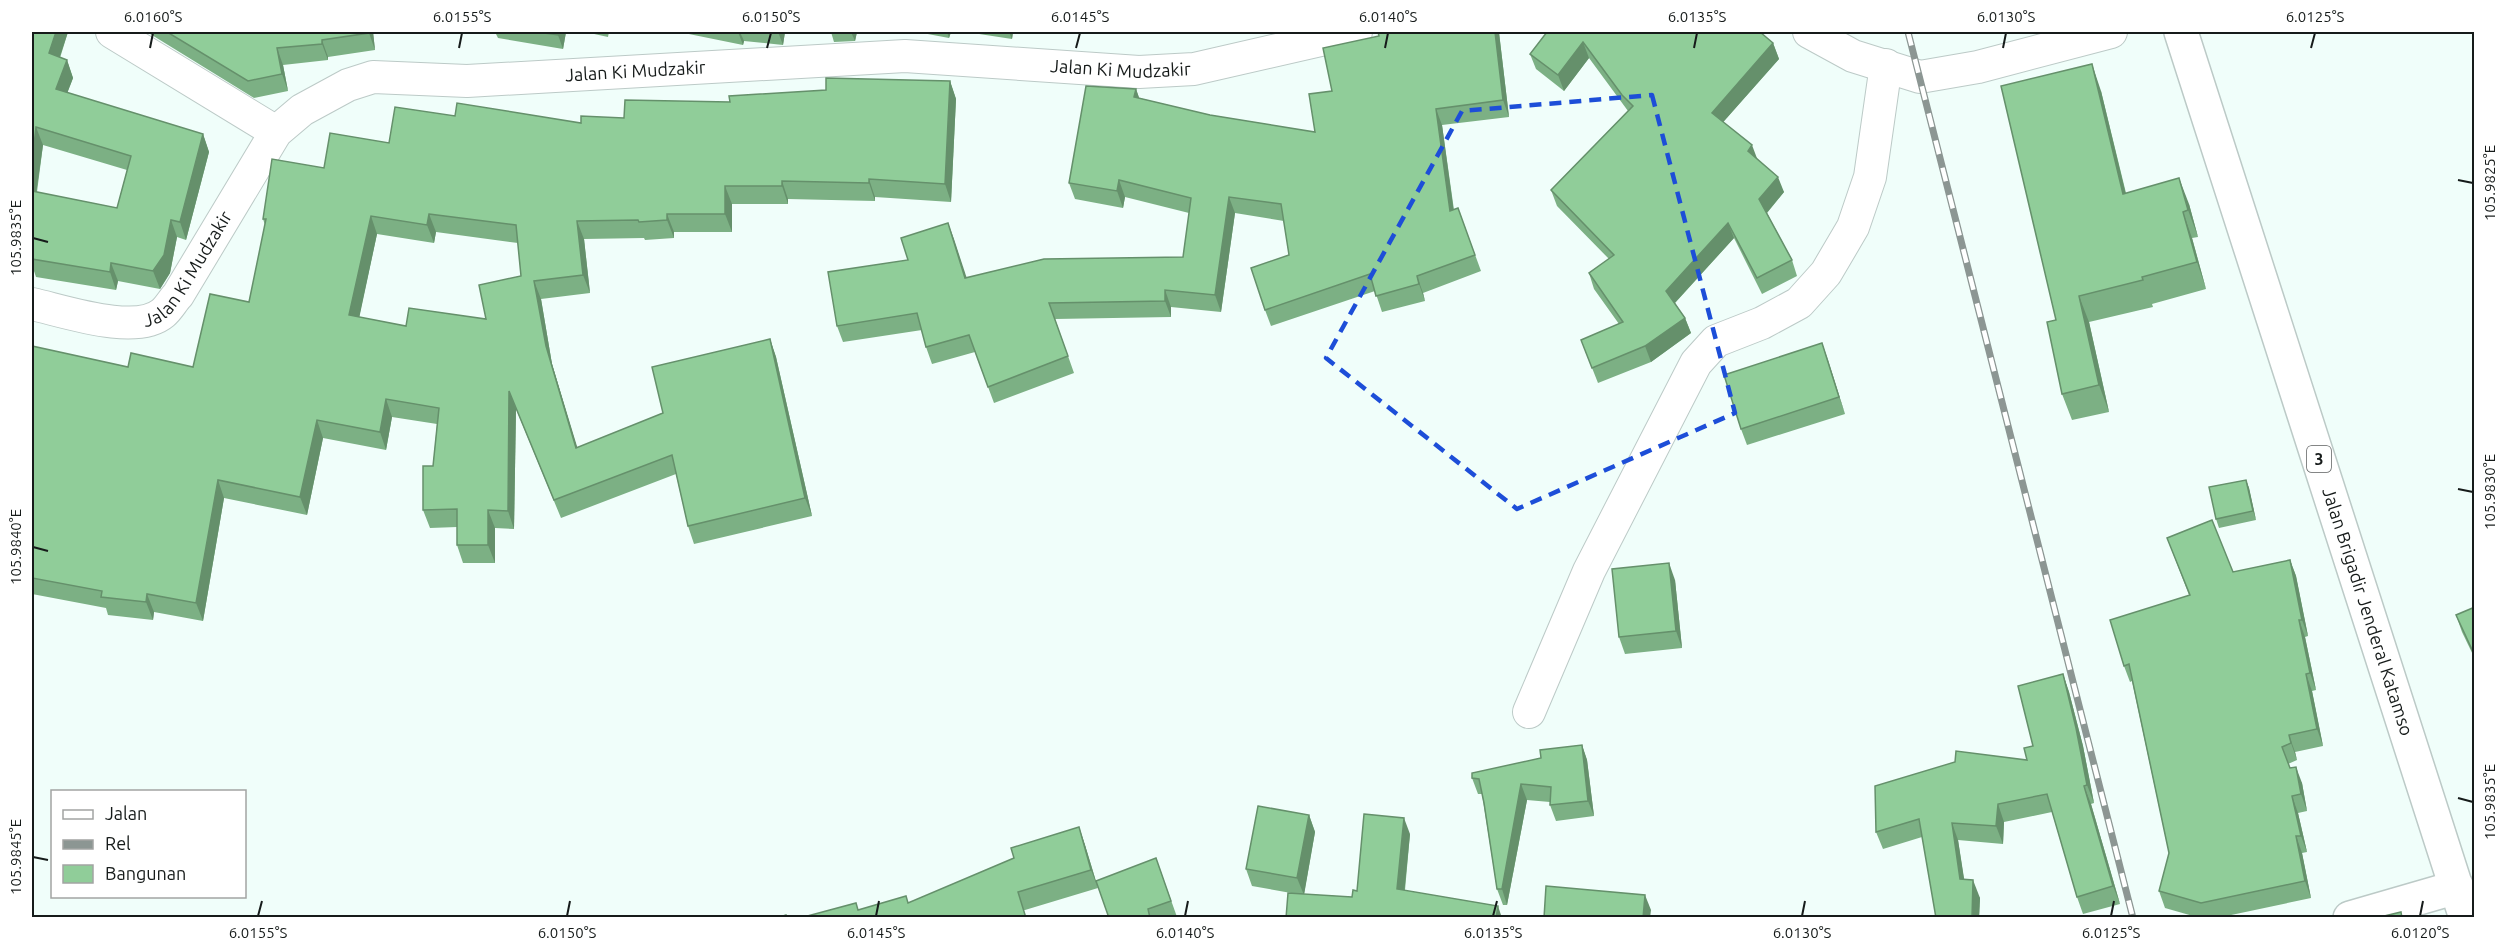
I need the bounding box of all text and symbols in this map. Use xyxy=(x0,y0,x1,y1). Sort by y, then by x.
text: 6.0160°S xyxy=(124,8,182,25)
text: 6.0155°S xyxy=(433,8,491,25)
text: 6.0150°S xyxy=(742,8,800,25)
text: 6.0145°S xyxy=(1051,8,1109,25)
text: 6.0140°S xyxy=(1359,8,1417,25)
text: 6.0135°S xyxy=(1668,8,1726,25)
text: 6.0130°S xyxy=(1977,8,2035,25)
text: 6.0125°S xyxy=(2286,8,2344,25)
street label: Jalan Ki Mudzakir xyxy=(1050,55,1191,81)
street label: Jalan Ki Mudzakir xyxy=(565,56,706,84)
text: 105.9825°E xyxy=(2481,145,2498,221)
text: 105.9835°E xyxy=(7,200,24,276)
street label: Jalan Ki Mudzakir xyxy=(141,207,235,330)
road number: 3 xyxy=(2307,446,2331,472)
text: 105.9830°E xyxy=(2481,454,2498,530)
street label: Jalan Brigadir Jenderal Katamso xyxy=(2319,485,2418,738)
text: 105.9840°E xyxy=(7,509,24,585)
text: 105.9835°E xyxy=(2481,764,2498,840)
legend xyxy=(51,790,246,898)
text: Jalan xyxy=(105,803,147,823)
text: 105.9845°E xyxy=(7,819,24,895)
text: Rel xyxy=(105,833,131,853)
text: Bangunan xyxy=(105,863,186,883)
text: 6.0155°S xyxy=(229,924,287,941)
text: 6.0150°S xyxy=(538,924,596,941)
text: 6.0145°S xyxy=(847,924,905,941)
text: 6.0140°S xyxy=(1156,924,1214,941)
text: 6.0135°S xyxy=(1464,924,1522,941)
text: 6.0130°S xyxy=(1773,924,1831,941)
text: 6.0125°S xyxy=(2082,924,2140,941)
text: 6.0120°S xyxy=(2391,924,2449,941)

